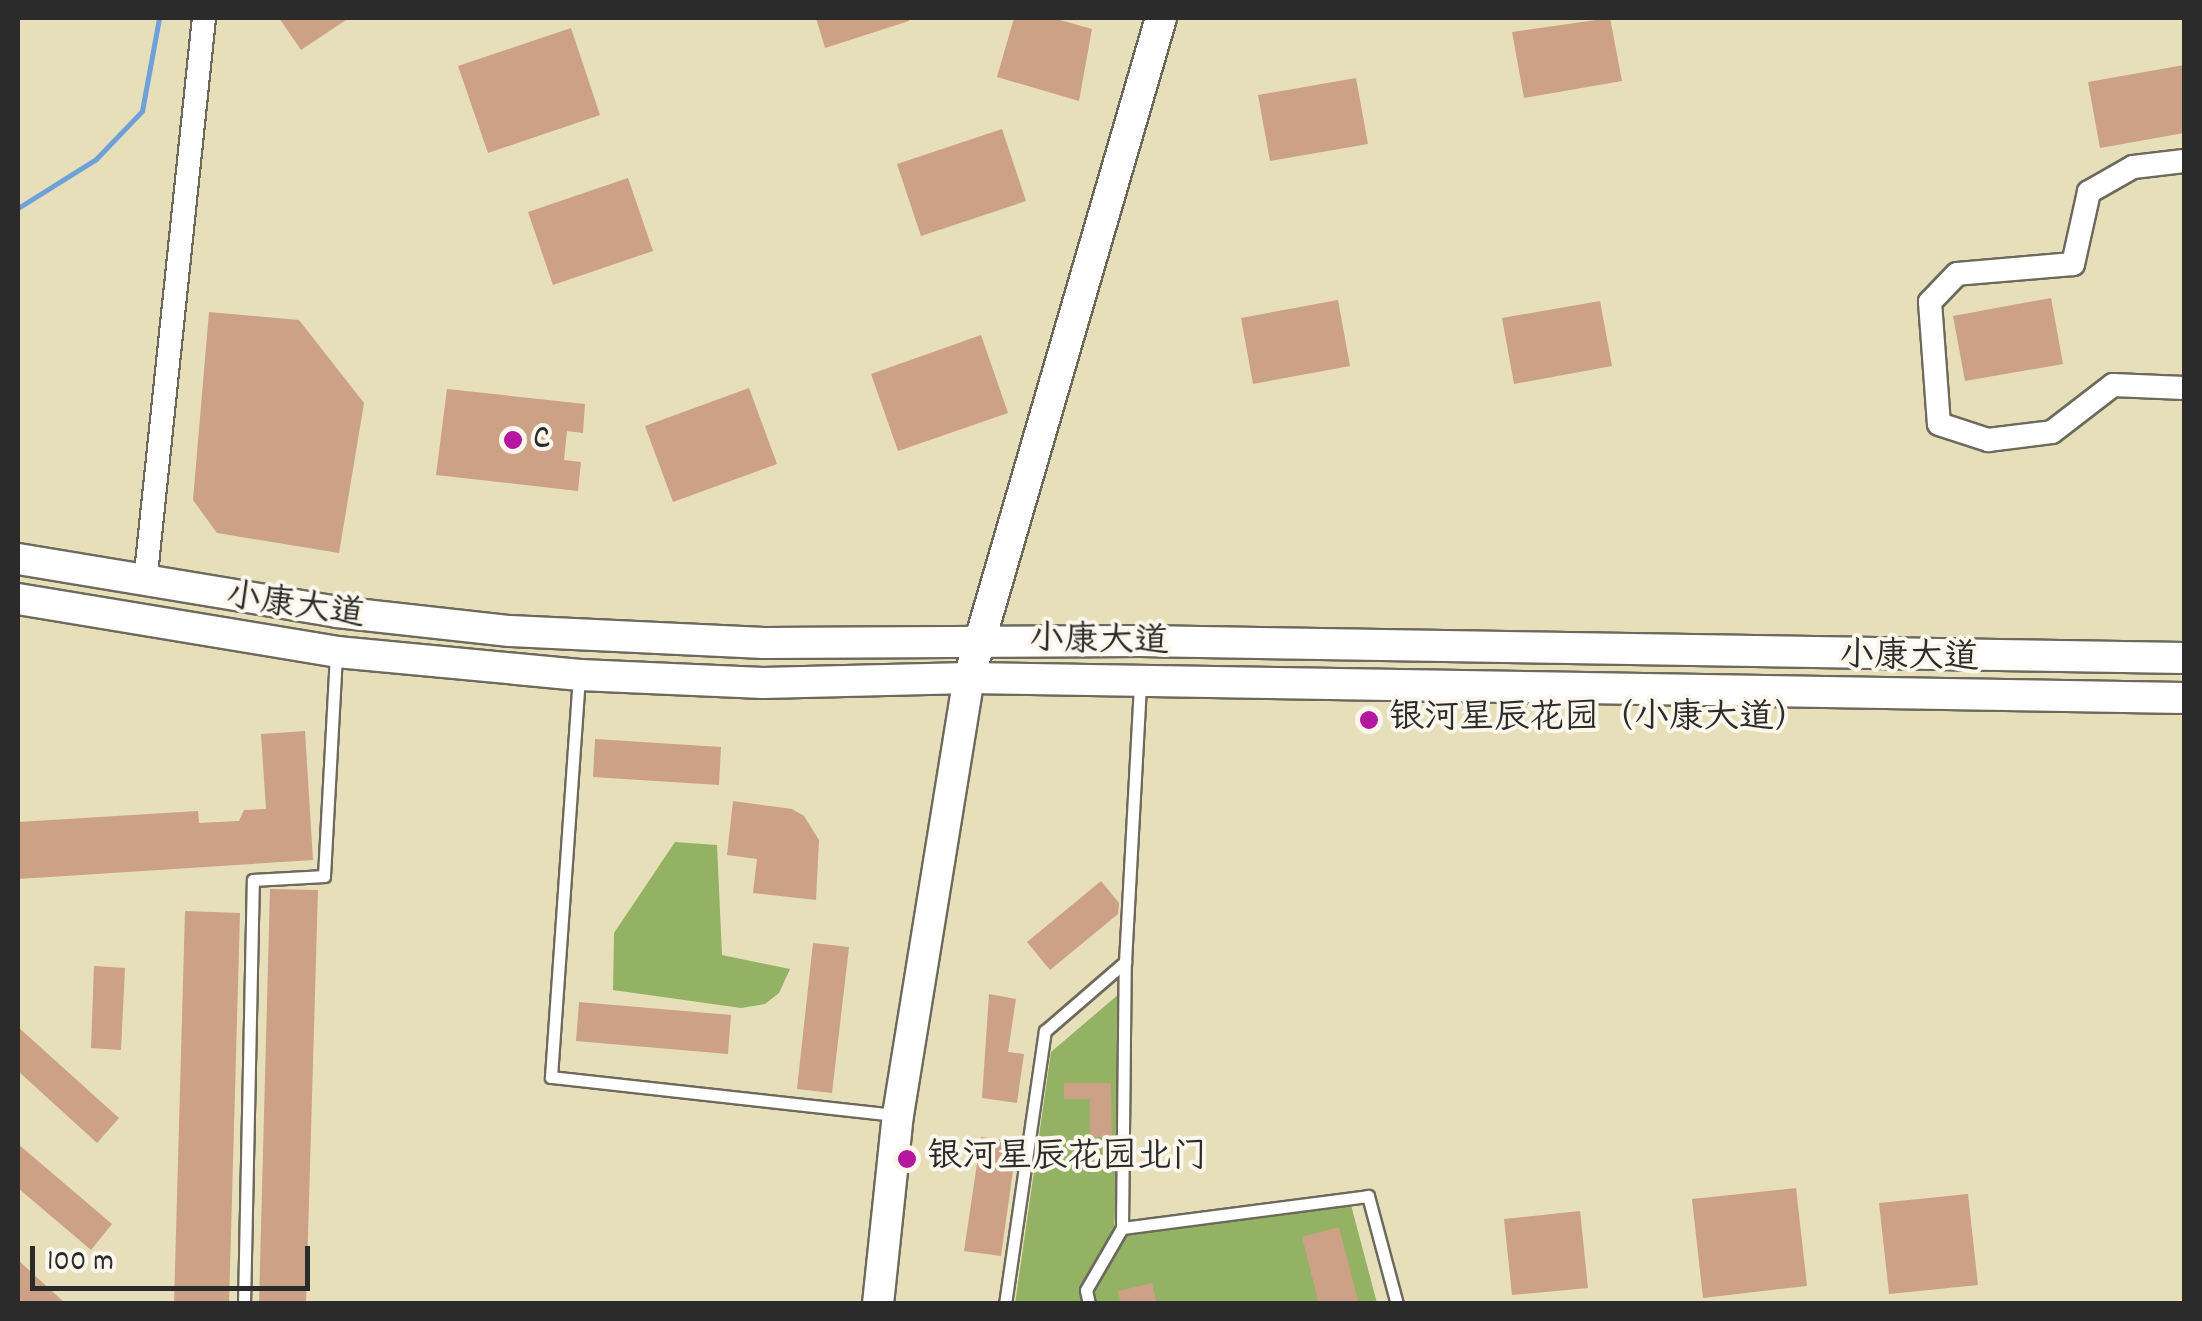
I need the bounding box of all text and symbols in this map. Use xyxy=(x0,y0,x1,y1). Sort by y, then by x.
place label: C xyxy=(533,419,550,461)
marker: C xyxy=(502,429,524,451)
street label: 小康大道 xyxy=(223,577,367,639)
street label: 小康大道 xyxy=(1029,621,1169,665)
street label: 小康大道 xyxy=(1839,637,1979,681)
place label: 银河星辰花园（小康大道） xyxy=(1389,699,1809,741)
marker: 银河星辰花园（小康大道） xyxy=(1358,709,1380,731)
place label: 银河星辰花园北门 xyxy=(927,1138,1207,1180)
marker: 银河星辰花园北门 xyxy=(896,1148,918,1170)
scale bar xyxy=(35,1226,315,1288)
text: 100 m xyxy=(47,1242,114,1285)

